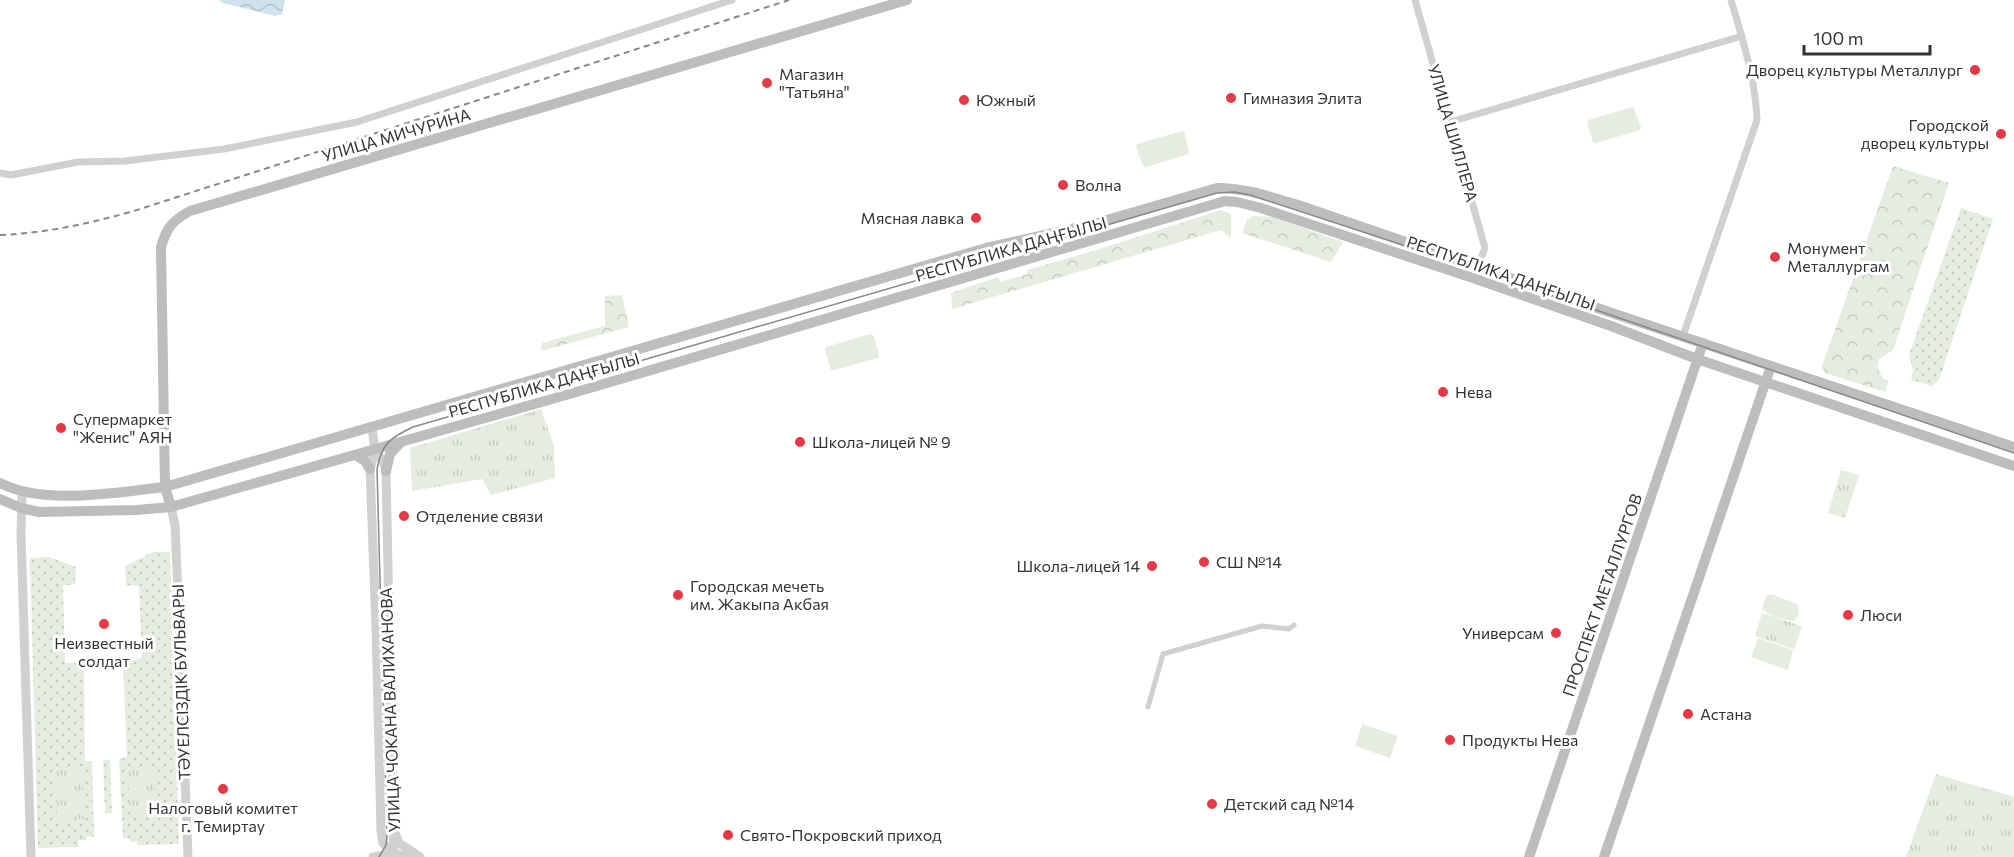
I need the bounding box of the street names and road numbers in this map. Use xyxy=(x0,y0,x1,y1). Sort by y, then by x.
street label: УЛИЦА ШИЛЛЕРА xyxy=(1425,62,1482,204)
street label: УЛИЦА МИЧУРИНА xyxy=(319,104,472,165)
street label: РЕСПУБЛИКА ДАҢҒЫЛЫ xyxy=(913,212,1109,285)
street label: РЕСПУБЛИКА ДАҢҒЫЛЫ xyxy=(1404,231,1598,314)
street label: РЕСПУБЛИКА ДАҢҒЫЛЫ xyxy=(446,348,642,421)
street label: ПРОСПЕКТ МЕТАЛЛУРГОВ xyxy=(1558,491,1645,699)
street label: ТӘУЕЛСІЗДІК БУЛЬВАРЫ xyxy=(168,584,193,780)
street label: УЛИЦА ЧОКАНА ВАЛИХАНОВА xyxy=(376,587,403,833)

